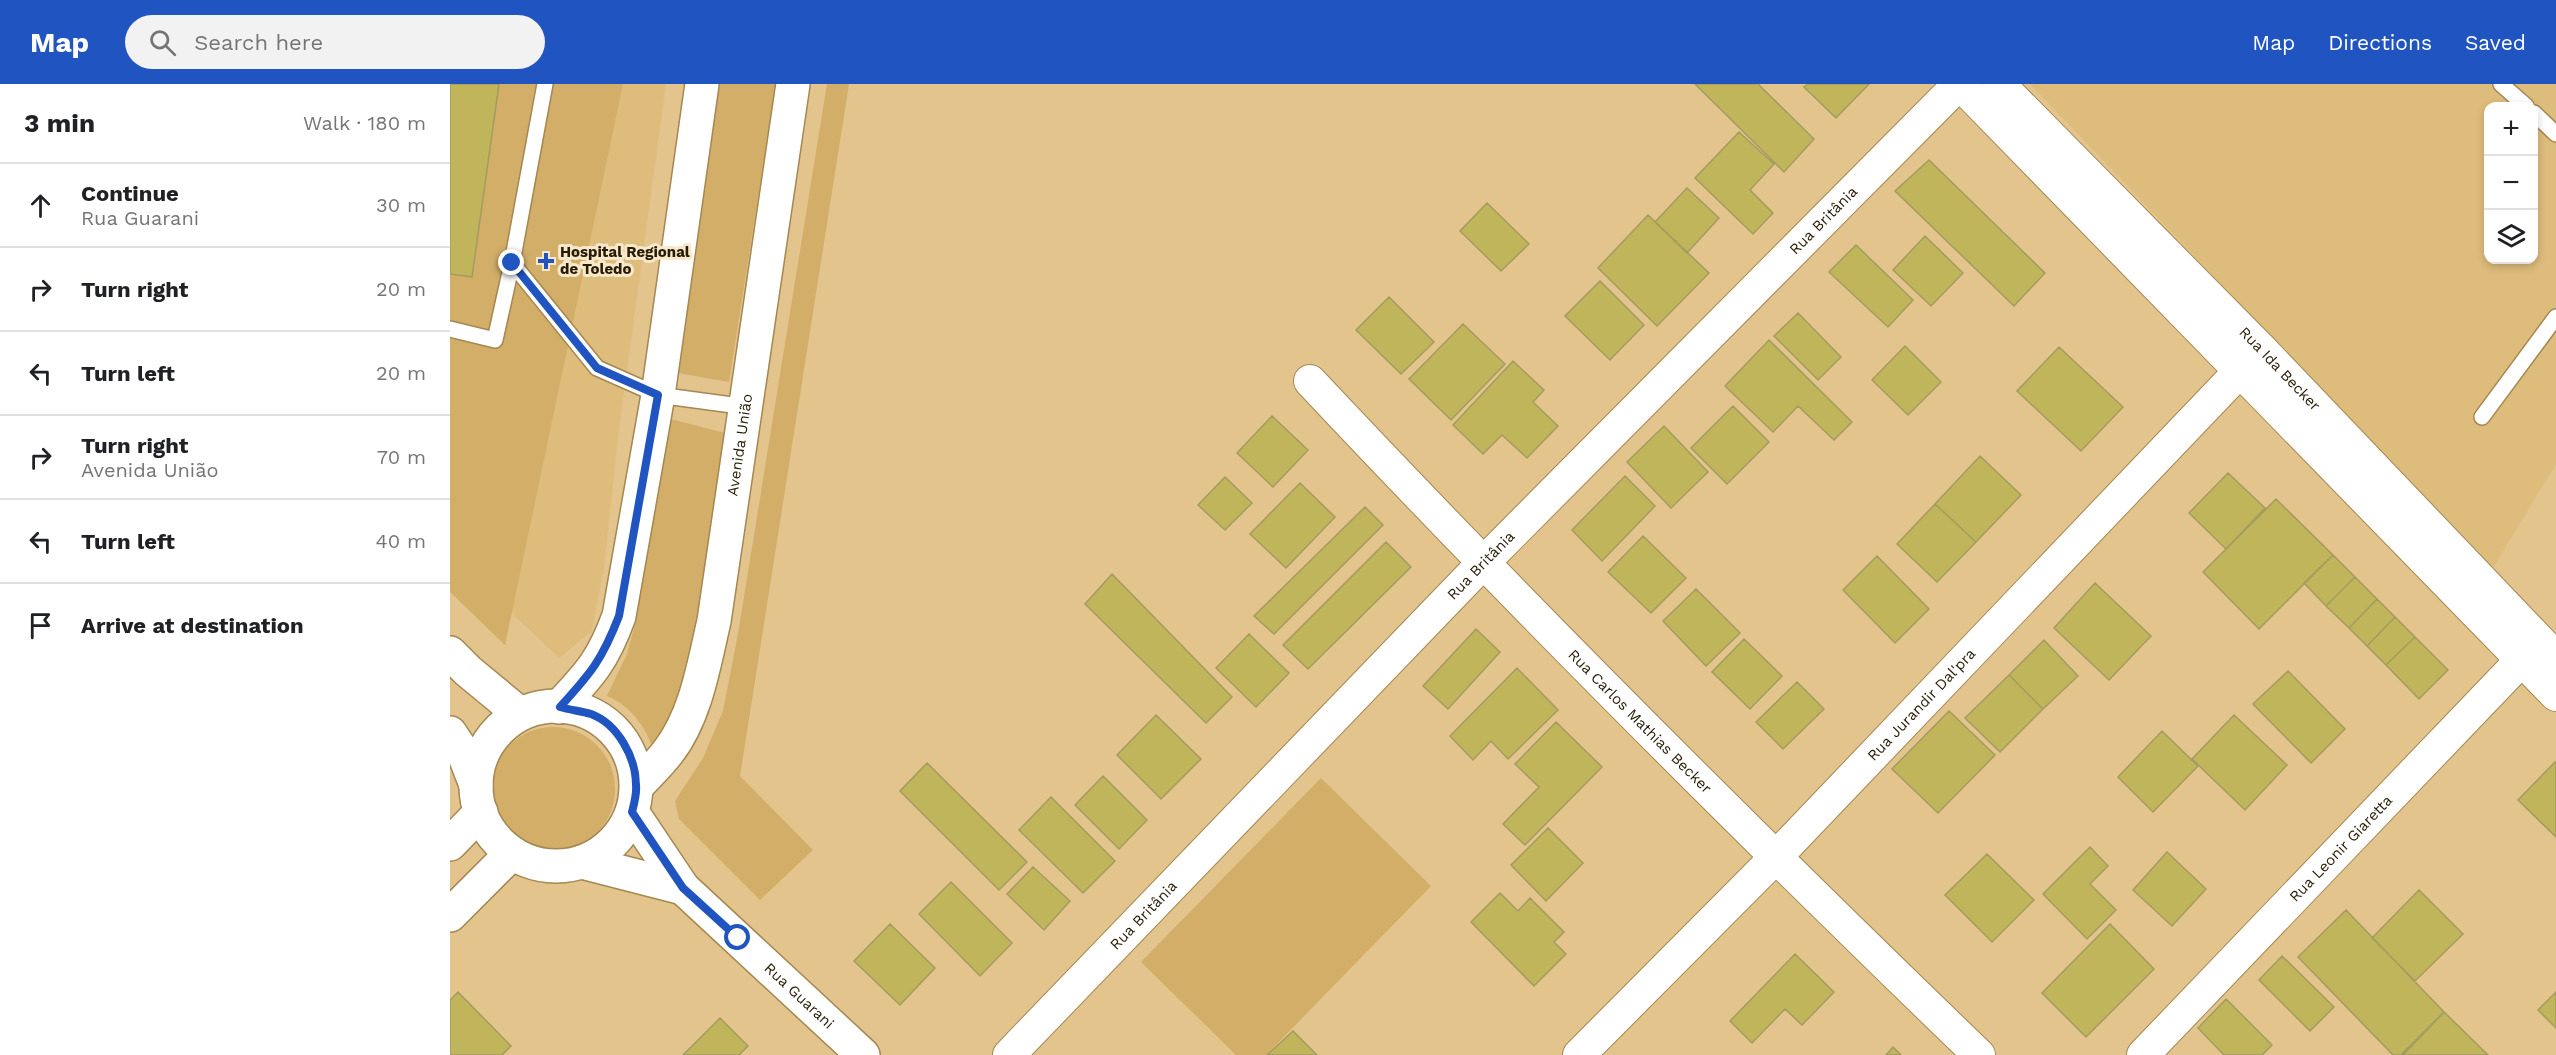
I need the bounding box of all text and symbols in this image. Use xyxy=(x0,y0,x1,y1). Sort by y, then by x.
search box xyxy=(125,15,545,69)
text: Map xyxy=(30,26,89,59)
icon: search xyxy=(146,26,179,59)
text: Search here xyxy=(194,30,323,55)
text: Map xyxy=(2252,30,2295,55)
text: Directions xyxy=(2328,30,2432,55)
text: Saved xyxy=(2465,30,2526,55)
map controls xyxy=(2484,102,2538,264)
button: + xyxy=(2484,102,2538,156)
text: 3 min xyxy=(24,108,95,138)
text: Walk · 180 m xyxy=(303,111,426,135)
button: − xyxy=(2484,156,2538,210)
text: Continue xyxy=(81,181,179,206)
street label: Rua Britânia xyxy=(1786,182,1861,258)
icon: ahead xyxy=(24,189,57,222)
text: 30 m xyxy=(376,193,426,217)
text: Rua Guarani xyxy=(81,206,199,230)
button: layers xyxy=(2484,210,2538,264)
place label: Hospital Regional de Toledo xyxy=(560,243,690,278)
route end xyxy=(498,249,524,275)
marker: Hospital Regional de Toledo xyxy=(537,252,555,270)
icon: right xyxy=(24,273,57,306)
text: Turn right xyxy=(81,277,188,302)
text: 20 m xyxy=(376,277,426,301)
street label: Rua Ida Becker xyxy=(2235,323,2324,415)
icon: left xyxy=(24,357,57,390)
text: Turn left xyxy=(81,361,175,386)
text: 20 m xyxy=(376,361,426,385)
street label: Avenida União xyxy=(723,393,756,497)
text: Turn right xyxy=(81,433,188,458)
icon: right xyxy=(24,441,57,474)
text: 70 m xyxy=(377,445,426,469)
text: Avenida União xyxy=(81,458,218,482)
icon: left xyxy=(24,525,57,558)
street label: Rua Britânia xyxy=(1443,527,1519,604)
text: Turn left xyxy=(81,529,175,554)
text: 40 m xyxy=(375,529,426,553)
icon: arrive xyxy=(24,609,57,642)
text: Arrive at destination xyxy=(81,613,304,638)
street label: Rua Jurandir Dal'pra xyxy=(1864,644,1980,765)
street label: Rua Carlos Mathias Becker xyxy=(1564,646,1715,797)
street label: Rua Leonir Giaretta xyxy=(2286,791,2396,906)
street label: Rua Britânia xyxy=(1106,877,1181,954)
route start xyxy=(724,924,750,950)
street label: Rua Guarani xyxy=(761,959,838,1033)

